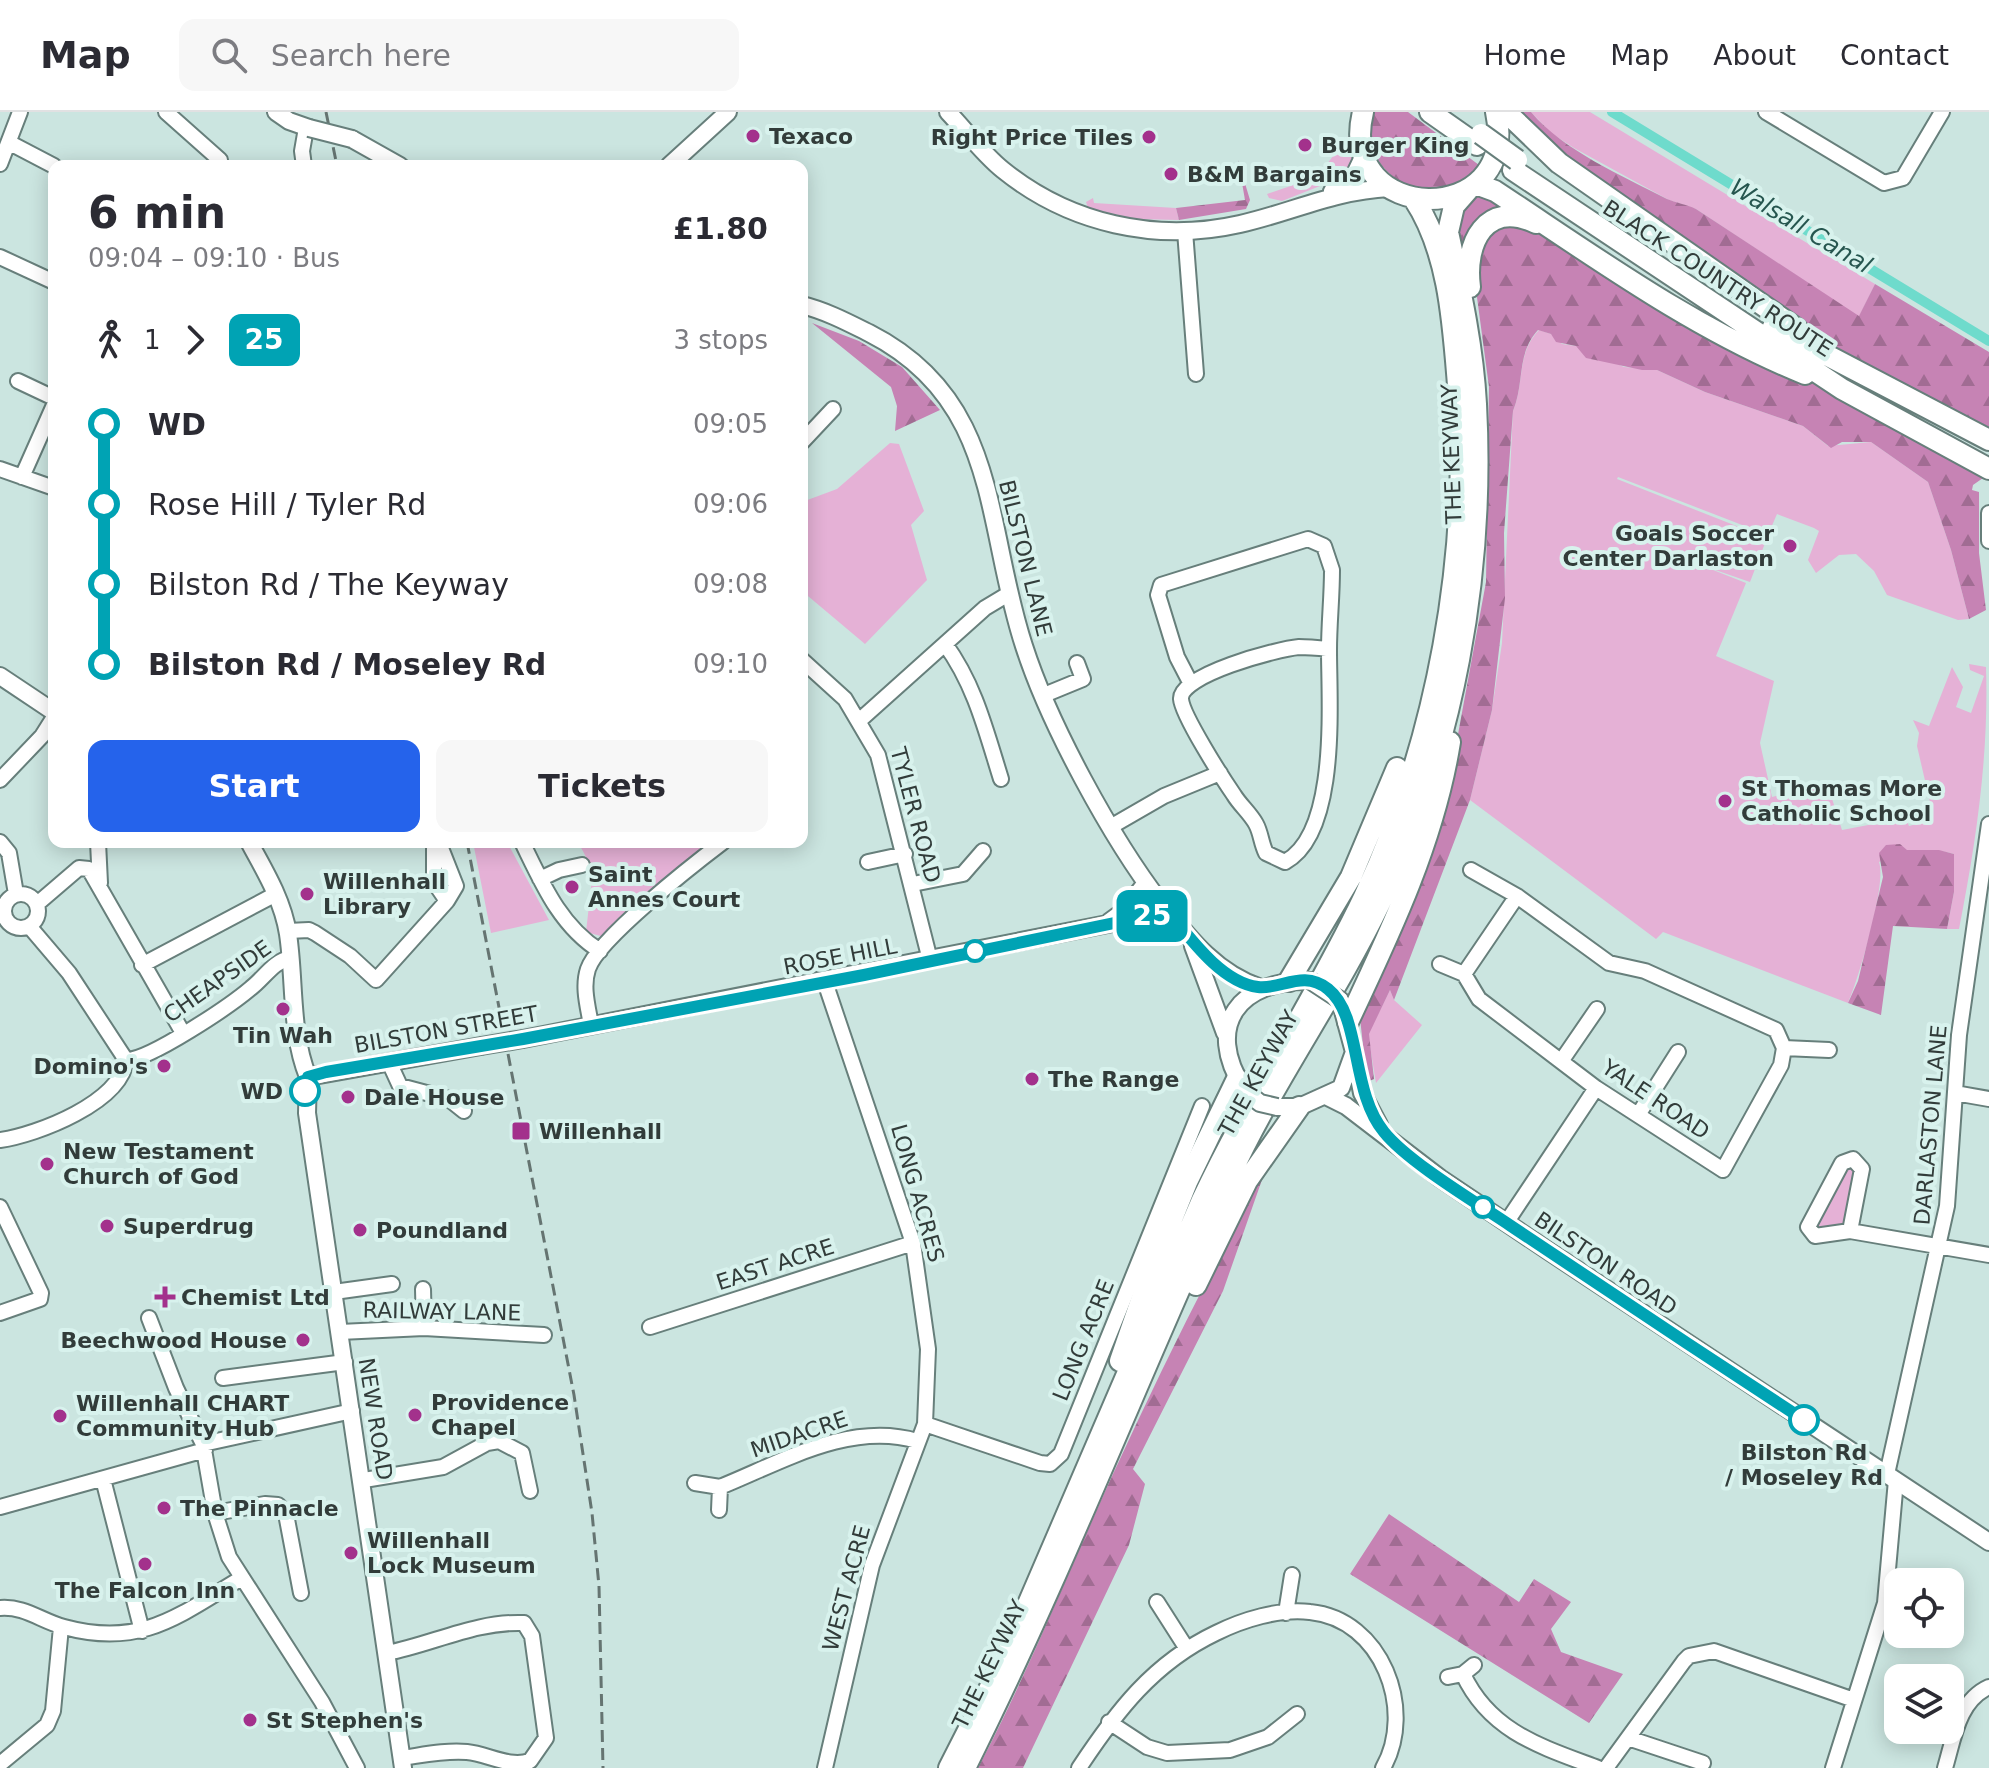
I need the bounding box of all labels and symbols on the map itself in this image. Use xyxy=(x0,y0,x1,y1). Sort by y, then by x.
place label: Texaco xyxy=(769,124,853,149)
place label: Right Price Tiles xyxy=(931,125,1133,150)
marker: Texaco xyxy=(744,127,762,145)
marker: Right Price Tiles xyxy=(1140,128,1158,146)
place label: Burger King xyxy=(1321,133,1469,158)
marker: Burger King xyxy=(1296,136,1314,154)
place label: B&M Bargains xyxy=(1187,162,1362,187)
marker: B&M Bargains xyxy=(1162,165,1180,183)
water label: Walsall Canal xyxy=(1725,173,1877,279)
street label: BLACK COUNTRY ROUTE xyxy=(1598,195,1837,362)
street label: THE KEYWAY xyxy=(1437,383,1466,525)
street label: BILSTON LANE xyxy=(994,477,1057,639)
place label: Goals Soccer Center Darlaston xyxy=(1563,521,1774,571)
marker: Goals Soccer Center Darlaston xyxy=(1781,537,1799,555)
street label: TYLER ROAD xyxy=(885,744,946,886)
place label: St Thomas More Catholic School xyxy=(1741,776,1942,826)
marker: St Thomas More Catholic School xyxy=(1716,792,1734,810)
place label: Saint Annes Court xyxy=(588,862,741,912)
place label: Willenhall Library xyxy=(323,869,446,919)
marker: Saint Annes Court xyxy=(563,878,581,896)
marker: Willenhall Library xyxy=(298,885,316,903)
line badge: 25 xyxy=(1116,890,1188,942)
street label: ROSE HILL xyxy=(781,933,900,980)
street label: CHEAPSIDE xyxy=(159,935,276,1028)
unlabelled marker xyxy=(964,940,986,962)
marker: Tin Wah xyxy=(274,1000,292,1018)
street label: BILSTON STREET xyxy=(352,1001,540,1058)
street label: THE KEYWAY xyxy=(1213,1005,1304,1141)
place label: Tin Wah xyxy=(233,1023,333,1048)
street label: DARLASTON LANE xyxy=(1909,1024,1952,1226)
place label: Domino's xyxy=(34,1054,148,1079)
street label: YALE ROAD xyxy=(1596,1054,1714,1144)
marker: Domino's xyxy=(155,1057,173,1075)
place label: The Range xyxy=(1048,1067,1179,1092)
marker: The Range xyxy=(1023,1070,1041,1088)
marker: WD xyxy=(290,1076,320,1106)
place label: WD xyxy=(240,1079,283,1104)
place label: Dale House xyxy=(364,1085,504,1110)
marker: Dale House xyxy=(339,1088,357,1106)
place label: Willenhall xyxy=(539,1119,662,1144)
marker: Willenhall xyxy=(510,1120,532,1142)
street label: LONG ACRES xyxy=(886,1121,949,1265)
place label: New Testament Church of God xyxy=(63,1139,254,1189)
marker: New Testament Church of God xyxy=(38,1155,56,1173)
unlabelled marker xyxy=(1472,1196,1494,1218)
street label: BILSTON ROAD xyxy=(1530,1207,1682,1320)
place label: Superdrug xyxy=(123,1214,254,1239)
marker: Superdrug xyxy=(98,1217,116,1235)
place label: Poundland xyxy=(376,1218,508,1243)
marker: Poundland xyxy=(351,1221,369,1239)
street label: EAST ACRE xyxy=(713,1234,837,1295)
street label: LONG ACRE xyxy=(1048,1276,1119,1404)
place label: Chemist Ltd xyxy=(181,1285,330,1310)
marker: Chemist Ltd xyxy=(156,1288,174,1306)
street label: RAILWAY LANE xyxy=(362,1298,522,1325)
place label: Beechwood House xyxy=(61,1328,287,1353)
marker: Beechwood House xyxy=(294,1331,312,1349)
street label: NEW ROAD xyxy=(354,1356,397,1482)
place label: Providence Chapel xyxy=(431,1390,569,1440)
place label: Willenhall CHART Community Hub xyxy=(76,1391,289,1441)
marker: Bilston Rd / Moseley Rd xyxy=(1789,1405,1819,1435)
marker: Providence Chapel xyxy=(406,1406,424,1424)
street label: MIDACRE xyxy=(747,1406,851,1463)
marker: Willenhall CHART Community Hub xyxy=(51,1407,69,1425)
place label: Bilston Rd / Moseley Rd xyxy=(1725,1440,1883,1490)
place label: The Pinnacle xyxy=(180,1496,339,1521)
marker: The Pinnacle xyxy=(155,1499,173,1517)
street label: WEST ACRE xyxy=(818,1522,875,1654)
place label: Willenhall Lock Museum xyxy=(367,1528,536,1578)
marker: Willenhall Lock Museum xyxy=(342,1544,360,1562)
marker: The Falcon Inn xyxy=(136,1555,154,1573)
place label: The Falcon Inn xyxy=(55,1578,235,1603)
street label: THE KEYWAY xyxy=(947,1595,1032,1734)
place label: St Stephen's xyxy=(266,1708,423,1733)
marker: St Stephen's xyxy=(241,1711,259,1729)

